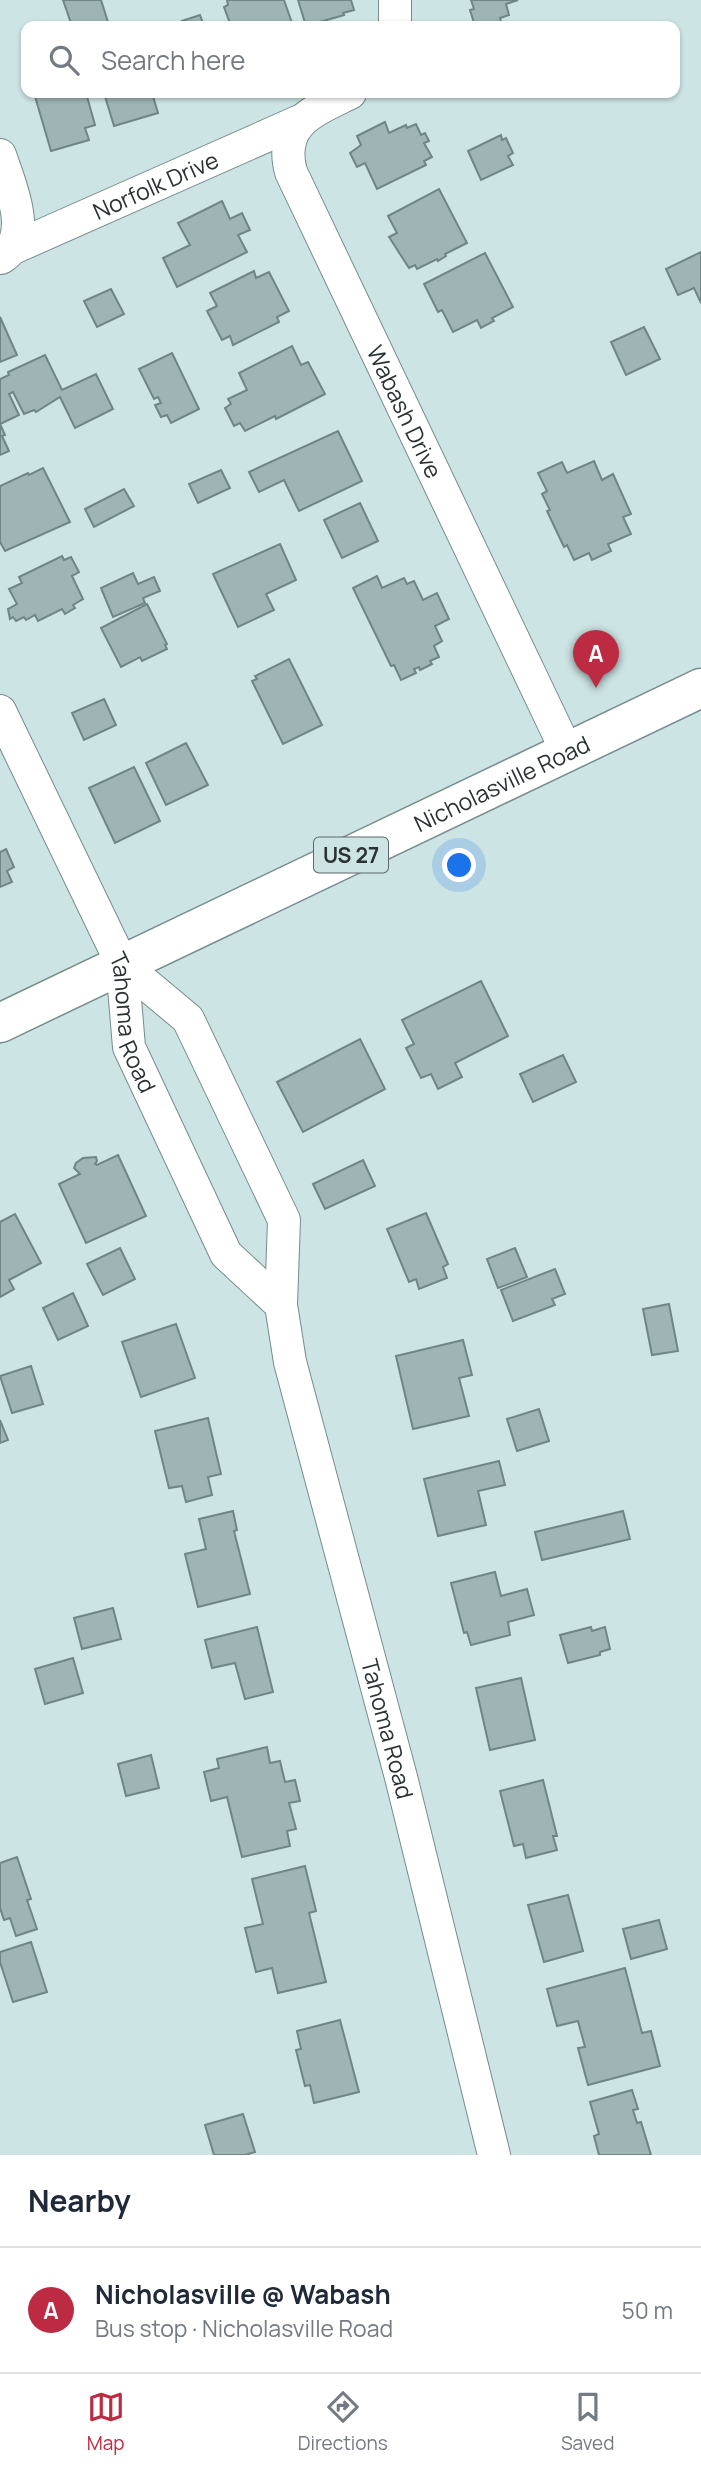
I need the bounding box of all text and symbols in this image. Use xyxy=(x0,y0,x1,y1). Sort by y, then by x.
search box xyxy=(21,21,680,98)
icon: search xyxy=(45,41,83,79)
text: Search here xyxy=(101,42,246,78)
street label: Norfolk Drive xyxy=(88,143,223,227)
street label: Wabash Drive xyxy=(360,340,450,483)
pin: A xyxy=(573,630,619,688)
street label: Nicholasville Road xyxy=(408,728,595,839)
road number: US 27 xyxy=(314,838,388,872)
your location xyxy=(442,848,476,882)
street label: Tahoma Road xyxy=(103,947,164,1098)
street label: Tahoma Road xyxy=(354,1655,422,1802)
text: Nearby xyxy=(28,2180,131,2221)
text: Nicholasville @ Wabash xyxy=(95,2276,391,2312)
text: A xyxy=(43,2294,59,2326)
text: 50 m xyxy=(622,2294,673,2326)
text: Bus stop · Nicholasville Road xyxy=(95,2312,393,2344)
tab: Map xyxy=(87,2388,125,2456)
tab: Directions xyxy=(298,2388,388,2456)
tab: Saved xyxy=(561,2388,614,2456)

